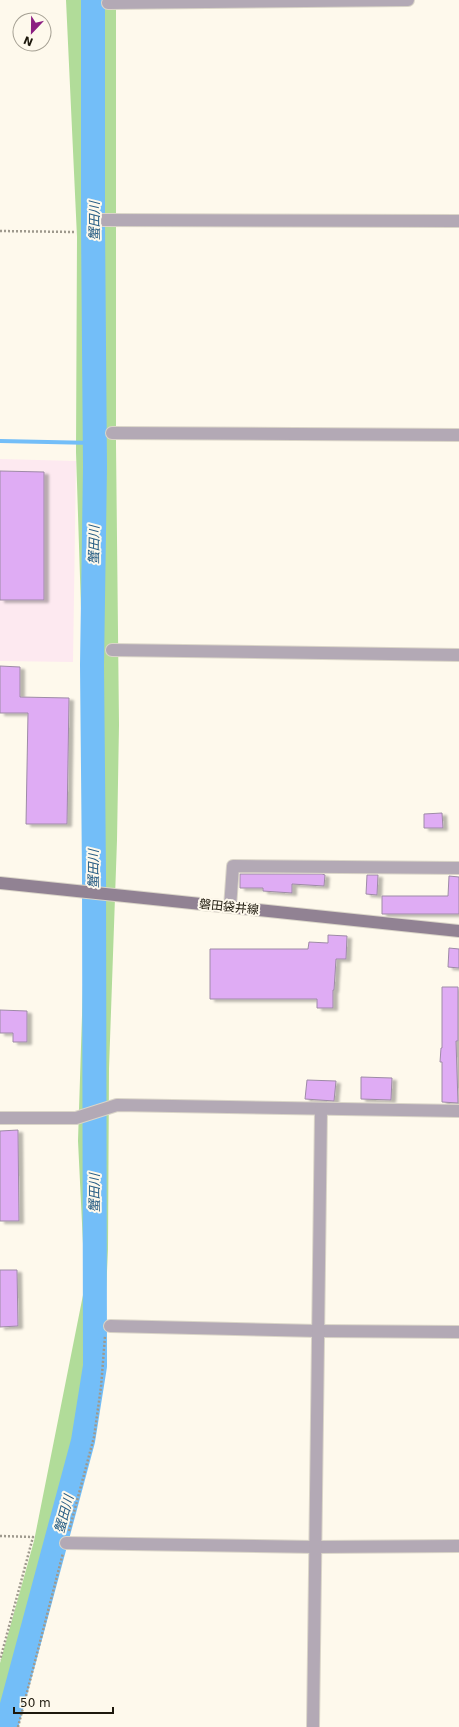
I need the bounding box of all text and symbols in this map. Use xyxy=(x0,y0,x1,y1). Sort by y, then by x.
north arrow xyxy=(12,12,52,52)
text: N xyxy=(22,33,35,49)
water label: 蟹田川 xyxy=(87,200,102,241)
water label: 蟹田川 xyxy=(86,523,102,565)
water label: 蟹田川 xyxy=(86,848,101,889)
street label: 磐田袋井線 xyxy=(198,897,260,917)
water label: 蟹田川 xyxy=(87,1172,102,1213)
water label: 蟹田川 xyxy=(52,1491,77,1535)
scale bar xyxy=(14,1689,113,1715)
text: 50 m xyxy=(20,1696,51,1710)

